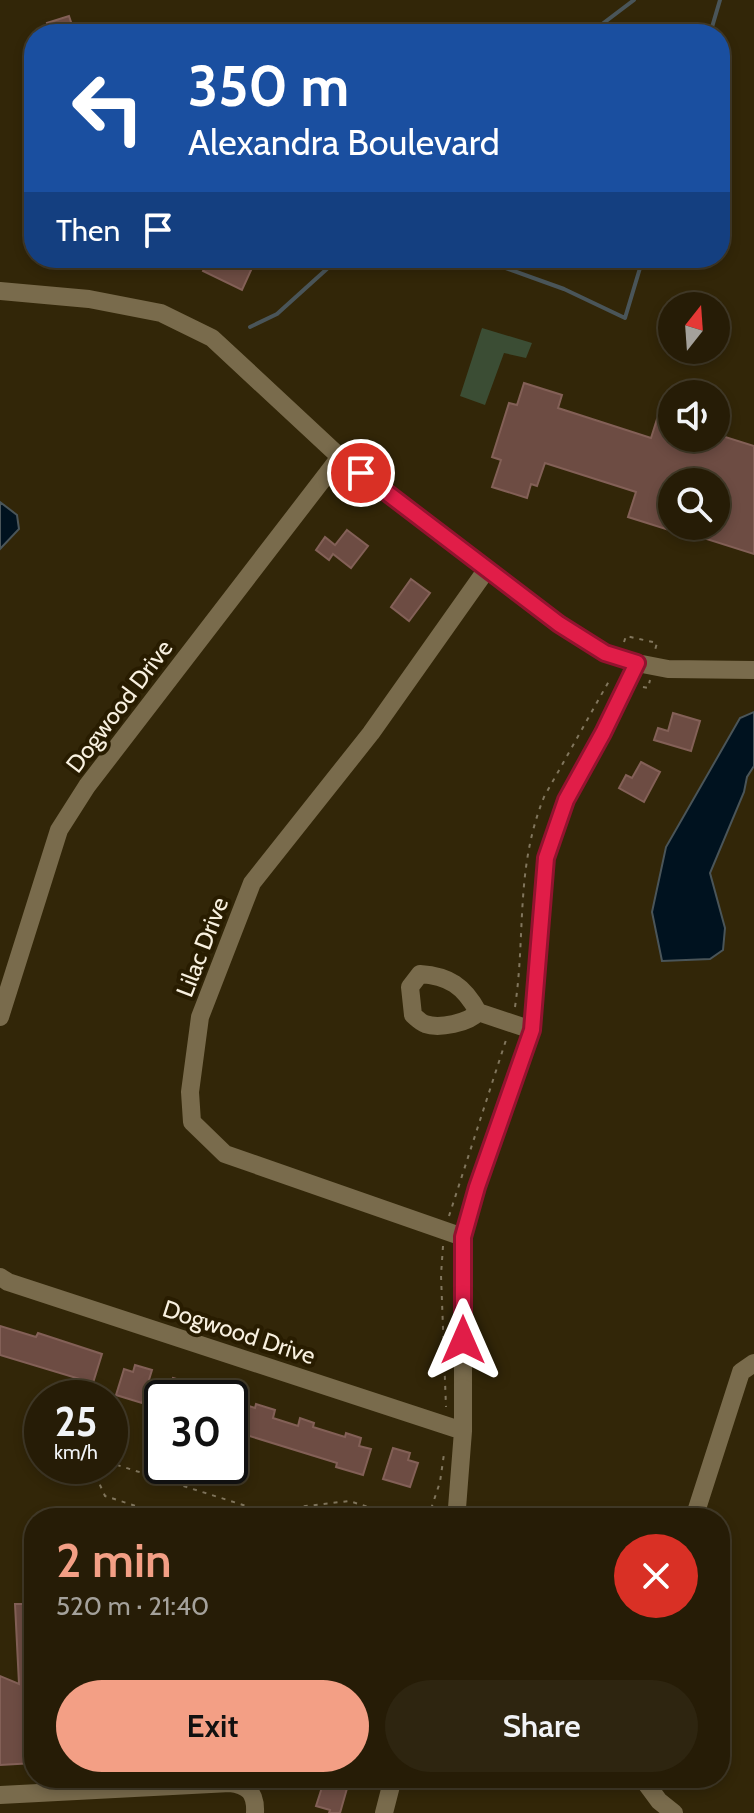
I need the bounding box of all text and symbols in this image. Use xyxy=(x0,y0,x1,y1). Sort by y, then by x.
text: 350 m xyxy=(188,52,349,120)
icon: left xyxy=(56,56,160,160)
text: Alexandra Boulevard xyxy=(188,120,500,164)
icon: arrive xyxy=(136,208,180,252)
text: Then xyxy=(56,212,120,249)
north arrow xyxy=(658,292,730,364)
map controls xyxy=(658,292,730,540)
button: sound xyxy=(658,380,730,452)
pin xyxy=(327,439,395,507)
icon: arrive xyxy=(339,451,383,495)
button: search xyxy=(658,468,730,540)
street label: Dogwood Drive xyxy=(60,634,178,778)
street label: Lilac Drive xyxy=(170,893,234,1001)
street label: Dogwood Drive xyxy=(159,1294,319,1370)
position arrow xyxy=(421,1298,505,1382)
speed limit sign: 30 xyxy=(144,1380,248,1484)
text: 25 xyxy=(55,1397,97,1446)
text: km/h xyxy=(54,1440,98,1464)
text: 2 min xyxy=(56,1531,172,1589)
button: close xyxy=(614,1534,698,1618)
text: 520 m · 21:40 xyxy=(56,1590,209,1622)
button: Exit xyxy=(56,1680,369,1772)
button: Share xyxy=(385,1680,698,1772)

